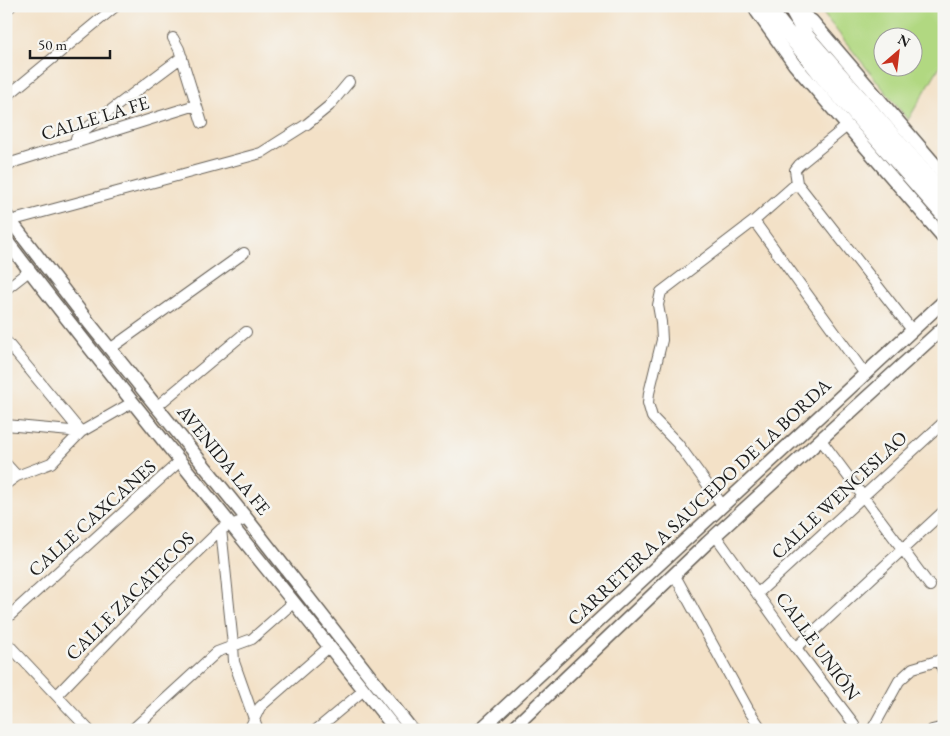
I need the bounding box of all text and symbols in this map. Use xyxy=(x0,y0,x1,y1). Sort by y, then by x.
scale bar xyxy=(30,28,110,60)
north arrow xyxy=(872,28,922,78)
text: N xyxy=(895,30,914,51)
text: 50 m xyxy=(38,35,67,54)
street label: CALLE LA FE xyxy=(38,90,152,146)
street label: CARRETERA A SAUCEDO DE LA BORDA xyxy=(562,372,837,631)
street label: AVENIDA LA FE xyxy=(171,399,276,520)
street label: CALLE WENCESLAO xyxy=(765,425,913,565)
street label: CALLE CAXCANES xyxy=(23,454,161,582)
street label: CALLE ZACATECOS xyxy=(60,526,200,666)
street label: CALLE UNIÓN xyxy=(770,587,866,705)

